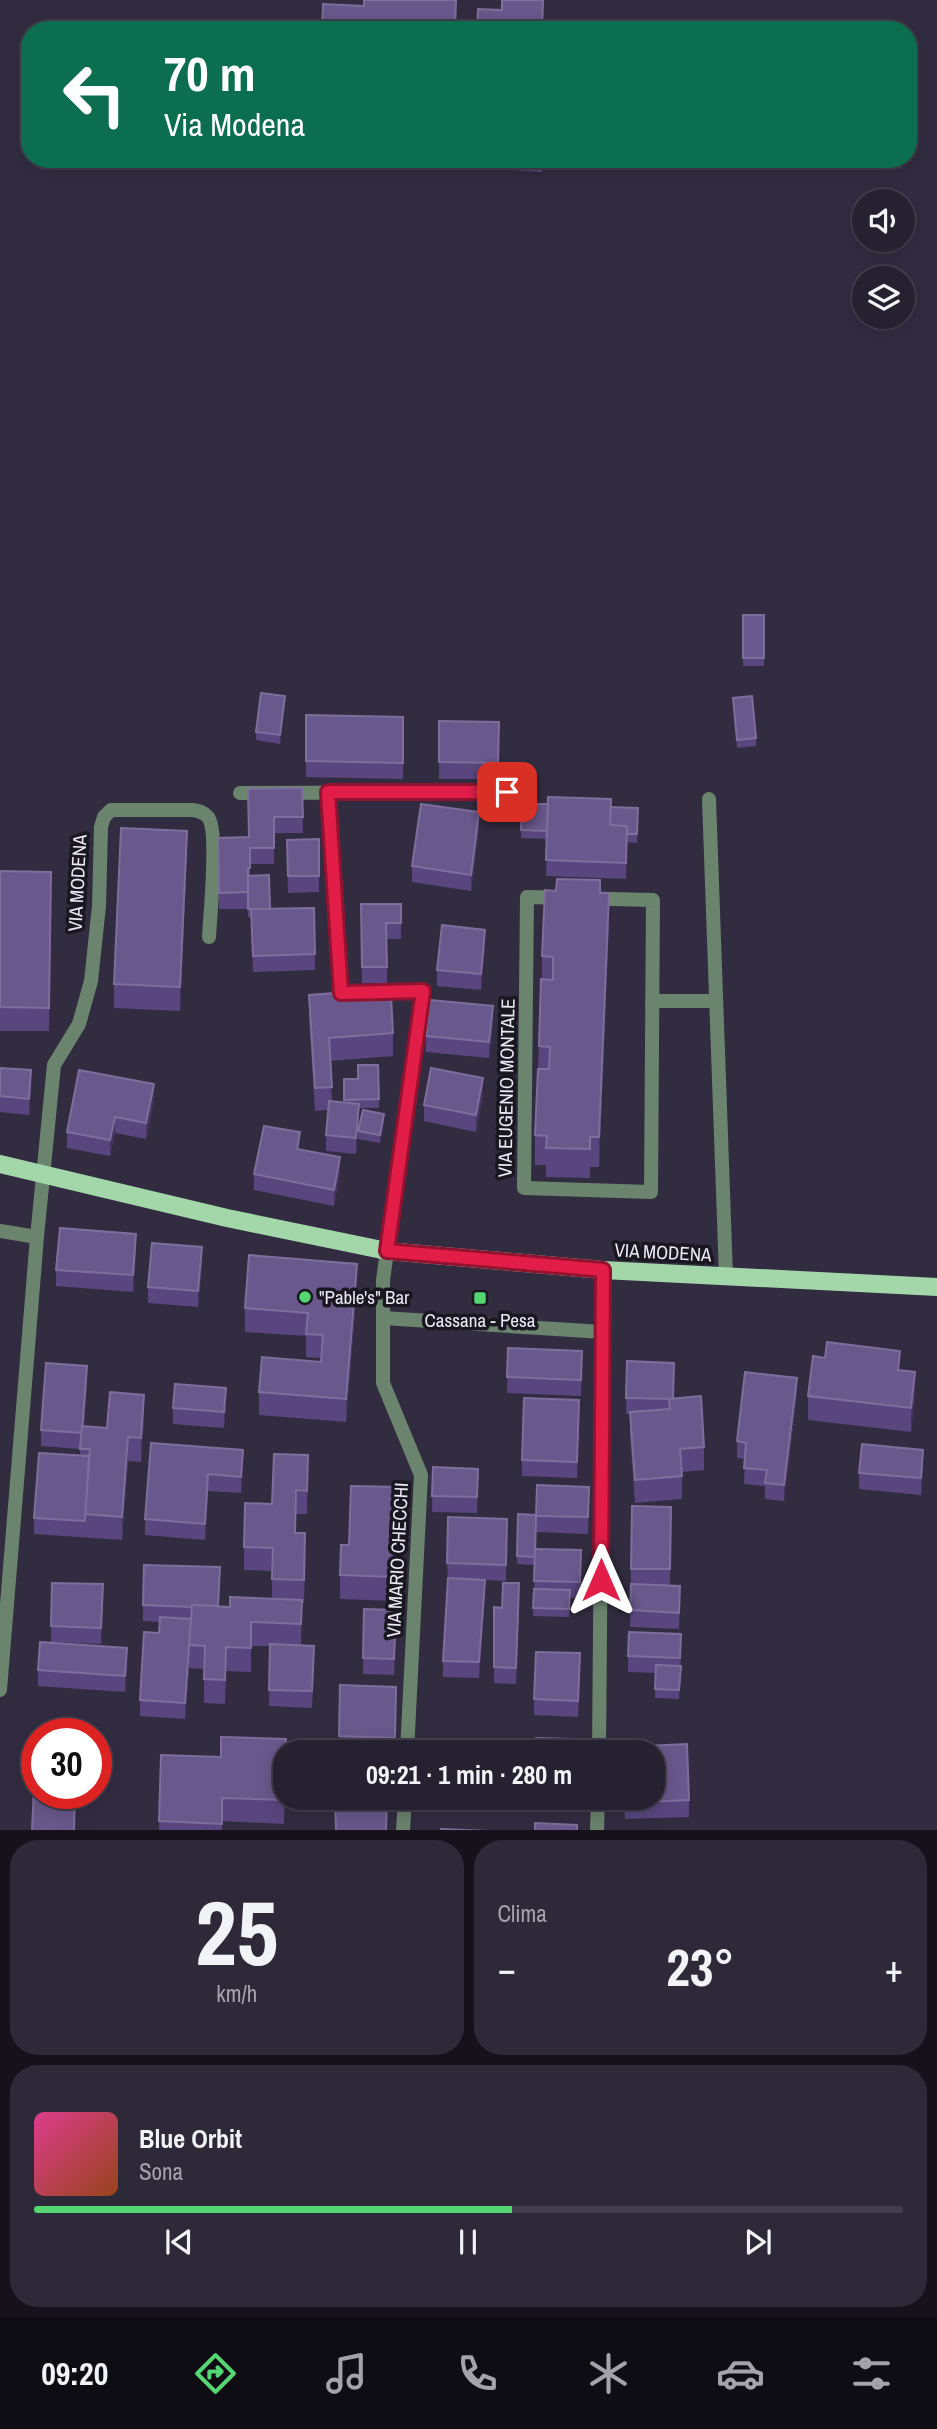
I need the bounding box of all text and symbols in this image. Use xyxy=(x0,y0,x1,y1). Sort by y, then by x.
text: 70 m xyxy=(164,40,256,106)
icon: left xyxy=(49,49,140,140)
text: Via Modena xyxy=(164,103,305,146)
map controls xyxy=(852,189,915,329)
button: sound xyxy=(852,189,915,252)
button: layers xyxy=(852,266,915,329)
pin xyxy=(477,762,537,822)
icon: arrive xyxy=(488,773,526,811)
street label: VIA MODENA xyxy=(61,833,93,932)
street label: VIA EUGENIO MONTALE xyxy=(491,998,521,1178)
street label: VIA MODENA xyxy=(614,1236,713,1268)
place label: "Pable's" Bar xyxy=(319,1284,410,1310)
marker: "Pable's" Bar xyxy=(297,1289,313,1305)
marker: Cassana - Pesa xyxy=(472,1290,488,1306)
place label: Cassana - Pesa xyxy=(425,1307,536,1333)
street label: VIA MARIO CHECCHI xyxy=(380,1482,414,1638)
position arrow xyxy=(564,1543,638,1617)
speed limit sign: 30 xyxy=(21,1718,112,1809)
text: 09:21 · 1 min · 280 m xyxy=(366,1757,572,1792)
text: 25 xyxy=(195,1871,278,1993)
text: Clima xyxy=(498,1898,547,1929)
text: 23° xyxy=(666,1932,734,2002)
text: − xyxy=(498,1943,516,1994)
text: + xyxy=(885,1943,903,1994)
text: km/h xyxy=(216,1978,257,2009)
text: Blue Orbit xyxy=(139,2121,242,2156)
text: Sona xyxy=(139,2156,183,2187)
icon: previous xyxy=(160,2223,198,2261)
icon: pause xyxy=(449,2223,487,2261)
icon: next xyxy=(739,2223,777,2261)
icon: directions xyxy=(191,2349,240,2398)
icon: music xyxy=(322,2349,371,2398)
icon: phone xyxy=(453,2349,502,2398)
icon: climate xyxy=(584,2349,633,2398)
icon: car xyxy=(716,2349,765,2398)
icon: filters xyxy=(847,2349,896,2398)
text: 09:20 xyxy=(41,2352,108,2395)

